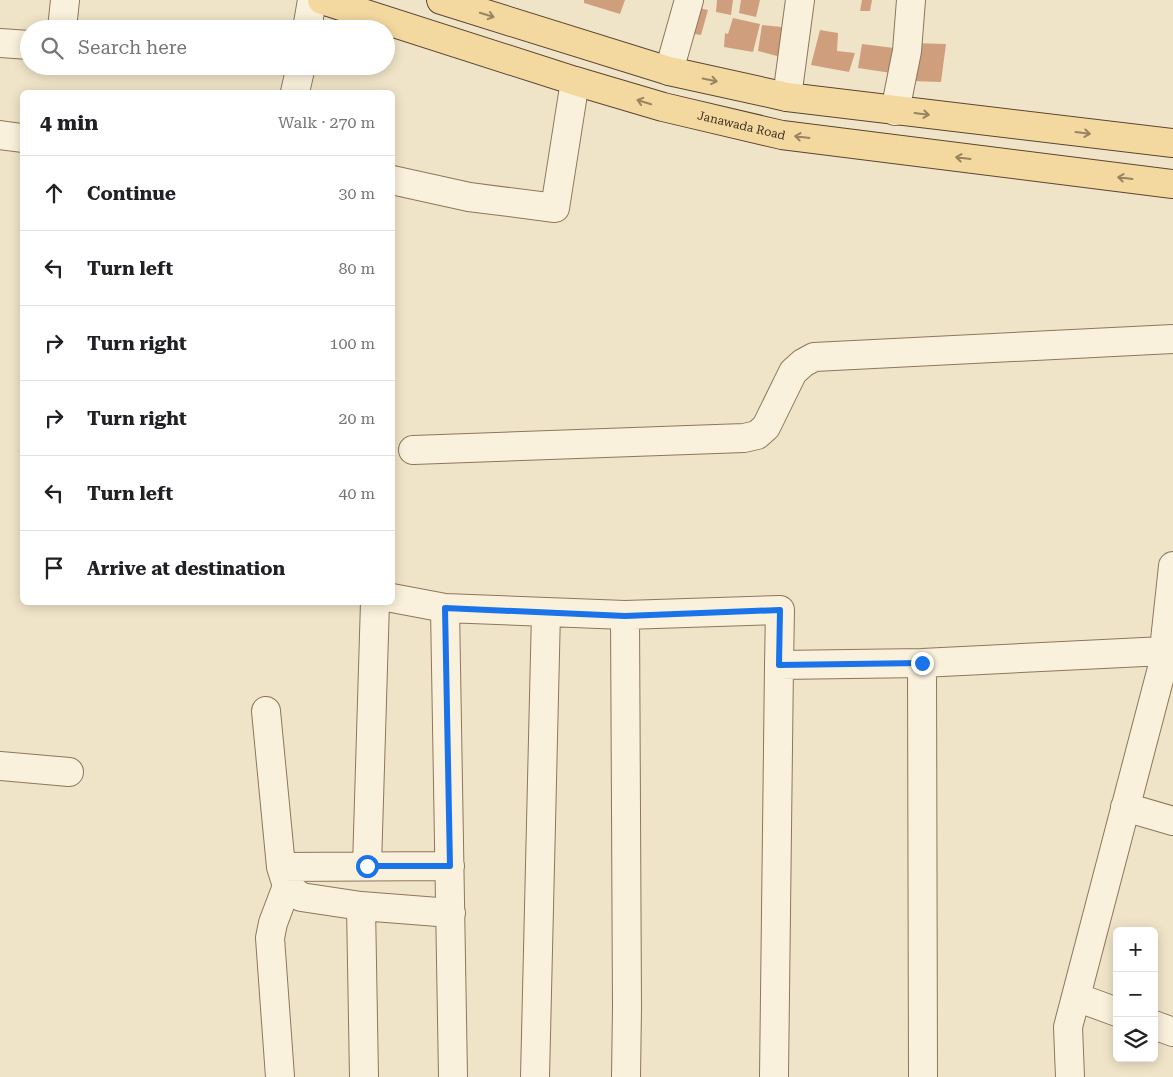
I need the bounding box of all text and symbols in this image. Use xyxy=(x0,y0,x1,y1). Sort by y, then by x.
one-way arrow xyxy=(479,10,495,20)
search box xyxy=(20,20,395,75)
icon: search xyxy=(38,34,66,62)
text: Search here xyxy=(78,36,187,59)
one-way arrow xyxy=(701,76,717,85)
one-way arrow xyxy=(636,96,652,106)
street label: Janawada Road xyxy=(696,108,787,143)
one-way arrow xyxy=(914,109,930,119)
text: 4 min xyxy=(40,111,98,135)
text: Walk · 270 m xyxy=(278,113,375,132)
one-way arrow xyxy=(1075,128,1091,138)
one-way arrow xyxy=(795,132,811,142)
one-way arrow xyxy=(956,153,972,163)
one-way arrow xyxy=(1117,173,1133,183)
icon: ahead xyxy=(40,179,68,207)
text: Continue xyxy=(87,182,176,205)
text: 30 m xyxy=(338,184,375,203)
icon: left xyxy=(40,254,68,282)
text: Turn left xyxy=(87,257,173,280)
text: 80 m xyxy=(338,259,375,278)
icon: right xyxy=(40,329,68,357)
text: Turn right xyxy=(87,332,187,355)
text: 100 m xyxy=(329,334,375,353)
icon: right xyxy=(40,404,68,432)
text: Turn right xyxy=(87,407,187,430)
text: 20 m xyxy=(338,409,375,428)
icon: left xyxy=(40,479,68,507)
text: Turn left xyxy=(87,482,173,505)
text: 40 m xyxy=(338,484,375,503)
icon: arrive xyxy=(40,554,68,582)
text: Arrive at destination xyxy=(87,557,285,580)
route end xyxy=(911,652,934,675)
route start xyxy=(356,855,379,878)
map controls xyxy=(1113,927,1158,1062)
button: + xyxy=(1113,927,1158,972)
button: − xyxy=(1113,972,1158,1017)
button: layers xyxy=(1113,1017,1158,1062)

